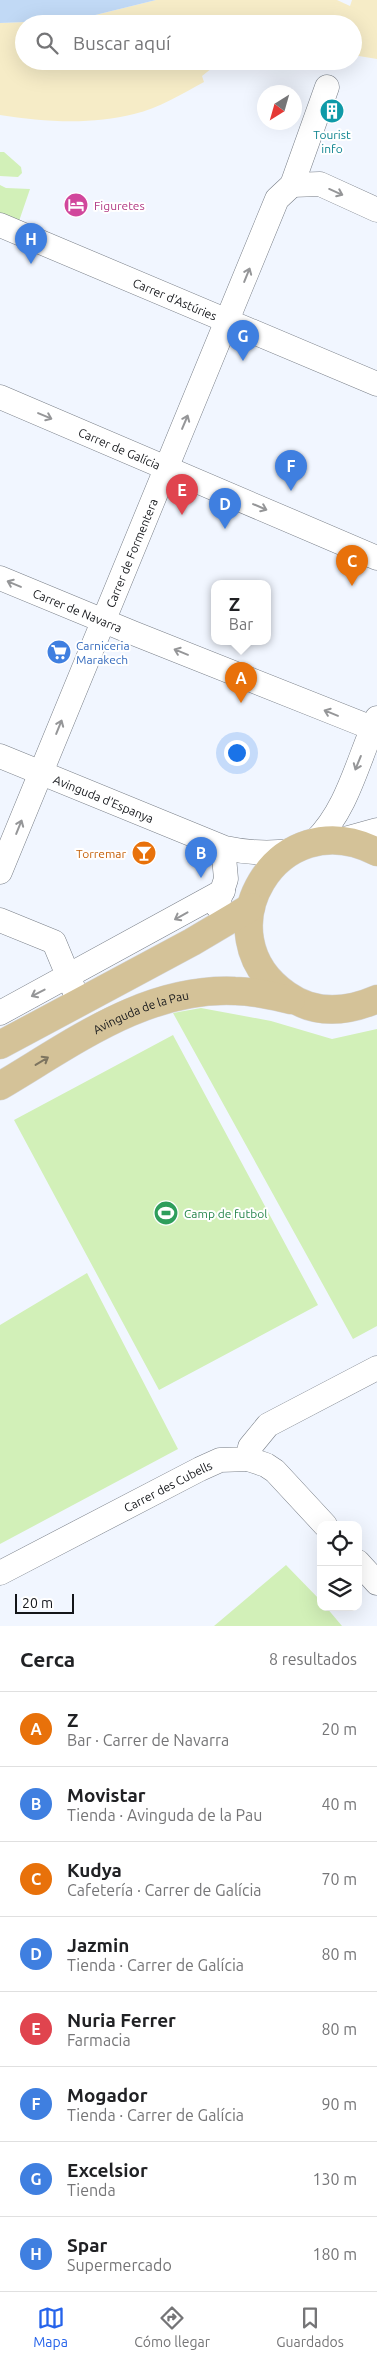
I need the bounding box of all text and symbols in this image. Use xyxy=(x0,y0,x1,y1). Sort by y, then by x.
search box xyxy=(15,15,362,70)
icon: search xyxy=(33,29,61,57)
text: Buscar aquí xyxy=(73,32,171,54)
north arrow xyxy=(257,85,302,130)
building icon: Tourist info xyxy=(319,98,345,124)
place label: Tourist info xyxy=(313,128,351,155)
one-way arrow xyxy=(328,187,343,197)
hotel icon: Figuretes xyxy=(63,192,89,218)
place label: Figuretes xyxy=(94,199,145,212)
pin: H xyxy=(15,223,47,264)
one-way arrow xyxy=(243,268,252,283)
street label: Carrer d'Astúries xyxy=(131,275,219,322)
pin: G xyxy=(227,320,259,361)
one-way arrow xyxy=(37,412,52,422)
one-way arrow xyxy=(182,415,191,430)
street label: Carrer de Galícia xyxy=(77,425,163,471)
pin: F xyxy=(275,450,307,491)
pin: E xyxy=(166,474,198,515)
pin: D xyxy=(209,488,241,529)
street label: Carrer de Formentera xyxy=(103,496,160,609)
one-way arrow xyxy=(252,503,267,513)
pin: C xyxy=(336,545,368,586)
one-way arrow xyxy=(7,578,22,588)
popup xyxy=(211,580,271,645)
street label: Carrer de Navarra xyxy=(31,586,124,634)
text: Z xyxy=(229,593,240,615)
text: Bar xyxy=(229,615,253,633)
supermarket icon: Carniceria Marakech xyxy=(46,639,72,665)
place label: Carniceria Marakech xyxy=(76,639,130,666)
one-way arrow xyxy=(174,647,189,657)
pin: A xyxy=(225,662,257,703)
one-way arrow xyxy=(324,708,340,717)
one-way arrow xyxy=(55,720,64,735)
your location xyxy=(224,740,250,766)
one-way arrow xyxy=(353,755,362,770)
street label: Avinguda d'Espanya xyxy=(52,772,156,825)
one-way arrow xyxy=(14,820,24,835)
pin: B xyxy=(185,837,217,878)
bar icon: Torremar xyxy=(131,840,157,866)
place label: Torremar xyxy=(76,847,126,860)
one-way arrow xyxy=(174,911,189,921)
street label: Avinguda de la Pau xyxy=(91,988,190,1036)
one-way arrow xyxy=(31,989,46,998)
one-way arrow xyxy=(34,1055,49,1065)
sports icon: Camp de futbol xyxy=(153,1200,179,1226)
place label: Camp de futbol xyxy=(184,1207,267,1220)
street label: Carrer des Cubells xyxy=(121,1458,214,1514)
map controls xyxy=(317,1521,362,1611)
button: locate xyxy=(317,1521,362,1566)
button: layers xyxy=(317,1566,362,1611)
scale bar xyxy=(15,1591,74,1614)
text: 20 m xyxy=(22,1595,53,1611)
text: Cerca xyxy=(20,1647,75,1671)
text: 8 resultados xyxy=(269,1650,357,1668)
text: Z xyxy=(67,1709,78,1731)
text: A xyxy=(30,1720,42,1738)
text: 20 m xyxy=(321,1720,357,1738)
text: Bar · Carrer de Navarra xyxy=(67,1731,229,1749)
text: Movistar xyxy=(67,1784,146,1806)
text: B xyxy=(31,1795,41,1813)
text: 40 m xyxy=(321,1795,357,1813)
text: Tienda · Avinguda de la Pau xyxy=(67,1806,262,1824)
text: Kudya xyxy=(67,1859,122,1881)
text: C xyxy=(31,1870,41,1888)
text: 70 m xyxy=(321,1870,357,1888)
text: Cafetería · Carrer de Galícia xyxy=(67,1881,262,1899)
text: Jazmin xyxy=(67,1934,129,1956)
text: D xyxy=(30,1945,42,1963)
text: 80 m xyxy=(321,1945,357,1963)
text: Tienda · Carrer de Galícia xyxy=(67,1956,244,1974)
text: Nuria Ferrer xyxy=(67,2009,176,2031)
text: E xyxy=(31,2020,41,2038)
text: 80 m xyxy=(321,2020,357,2038)
text: Farmacia xyxy=(67,2031,131,2049)
text: Mogador xyxy=(67,2084,147,2106)
text: F xyxy=(32,2095,41,2113)
text: 90 m xyxy=(321,2095,357,2113)
text: Tienda · Carrer de Galícia xyxy=(67,2106,244,2124)
text: Excelsior xyxy=(67,2159,148,2181)
text: G xyxy=(30,2170,42,2188)
text: 130 m xyxy=(312,2170,357,2188)
text: Tienda xyxy=(67,2181,116,2199)
text: Spar xyxy=(67,2234,107,2256)
text: H xyxy=(30,2245,42,2263)
text: 180 m xyxy=(312,2245,357,2263)
text: Supermercado xyxy=(67,2256,172,2274)
tab: Mapa xyxy=(33,2304,68,2350)
tab: Cómo llegar xyxy=(134,2304,210,2350)
tab: Guardados xyxy=(276,2304,344,2350)

